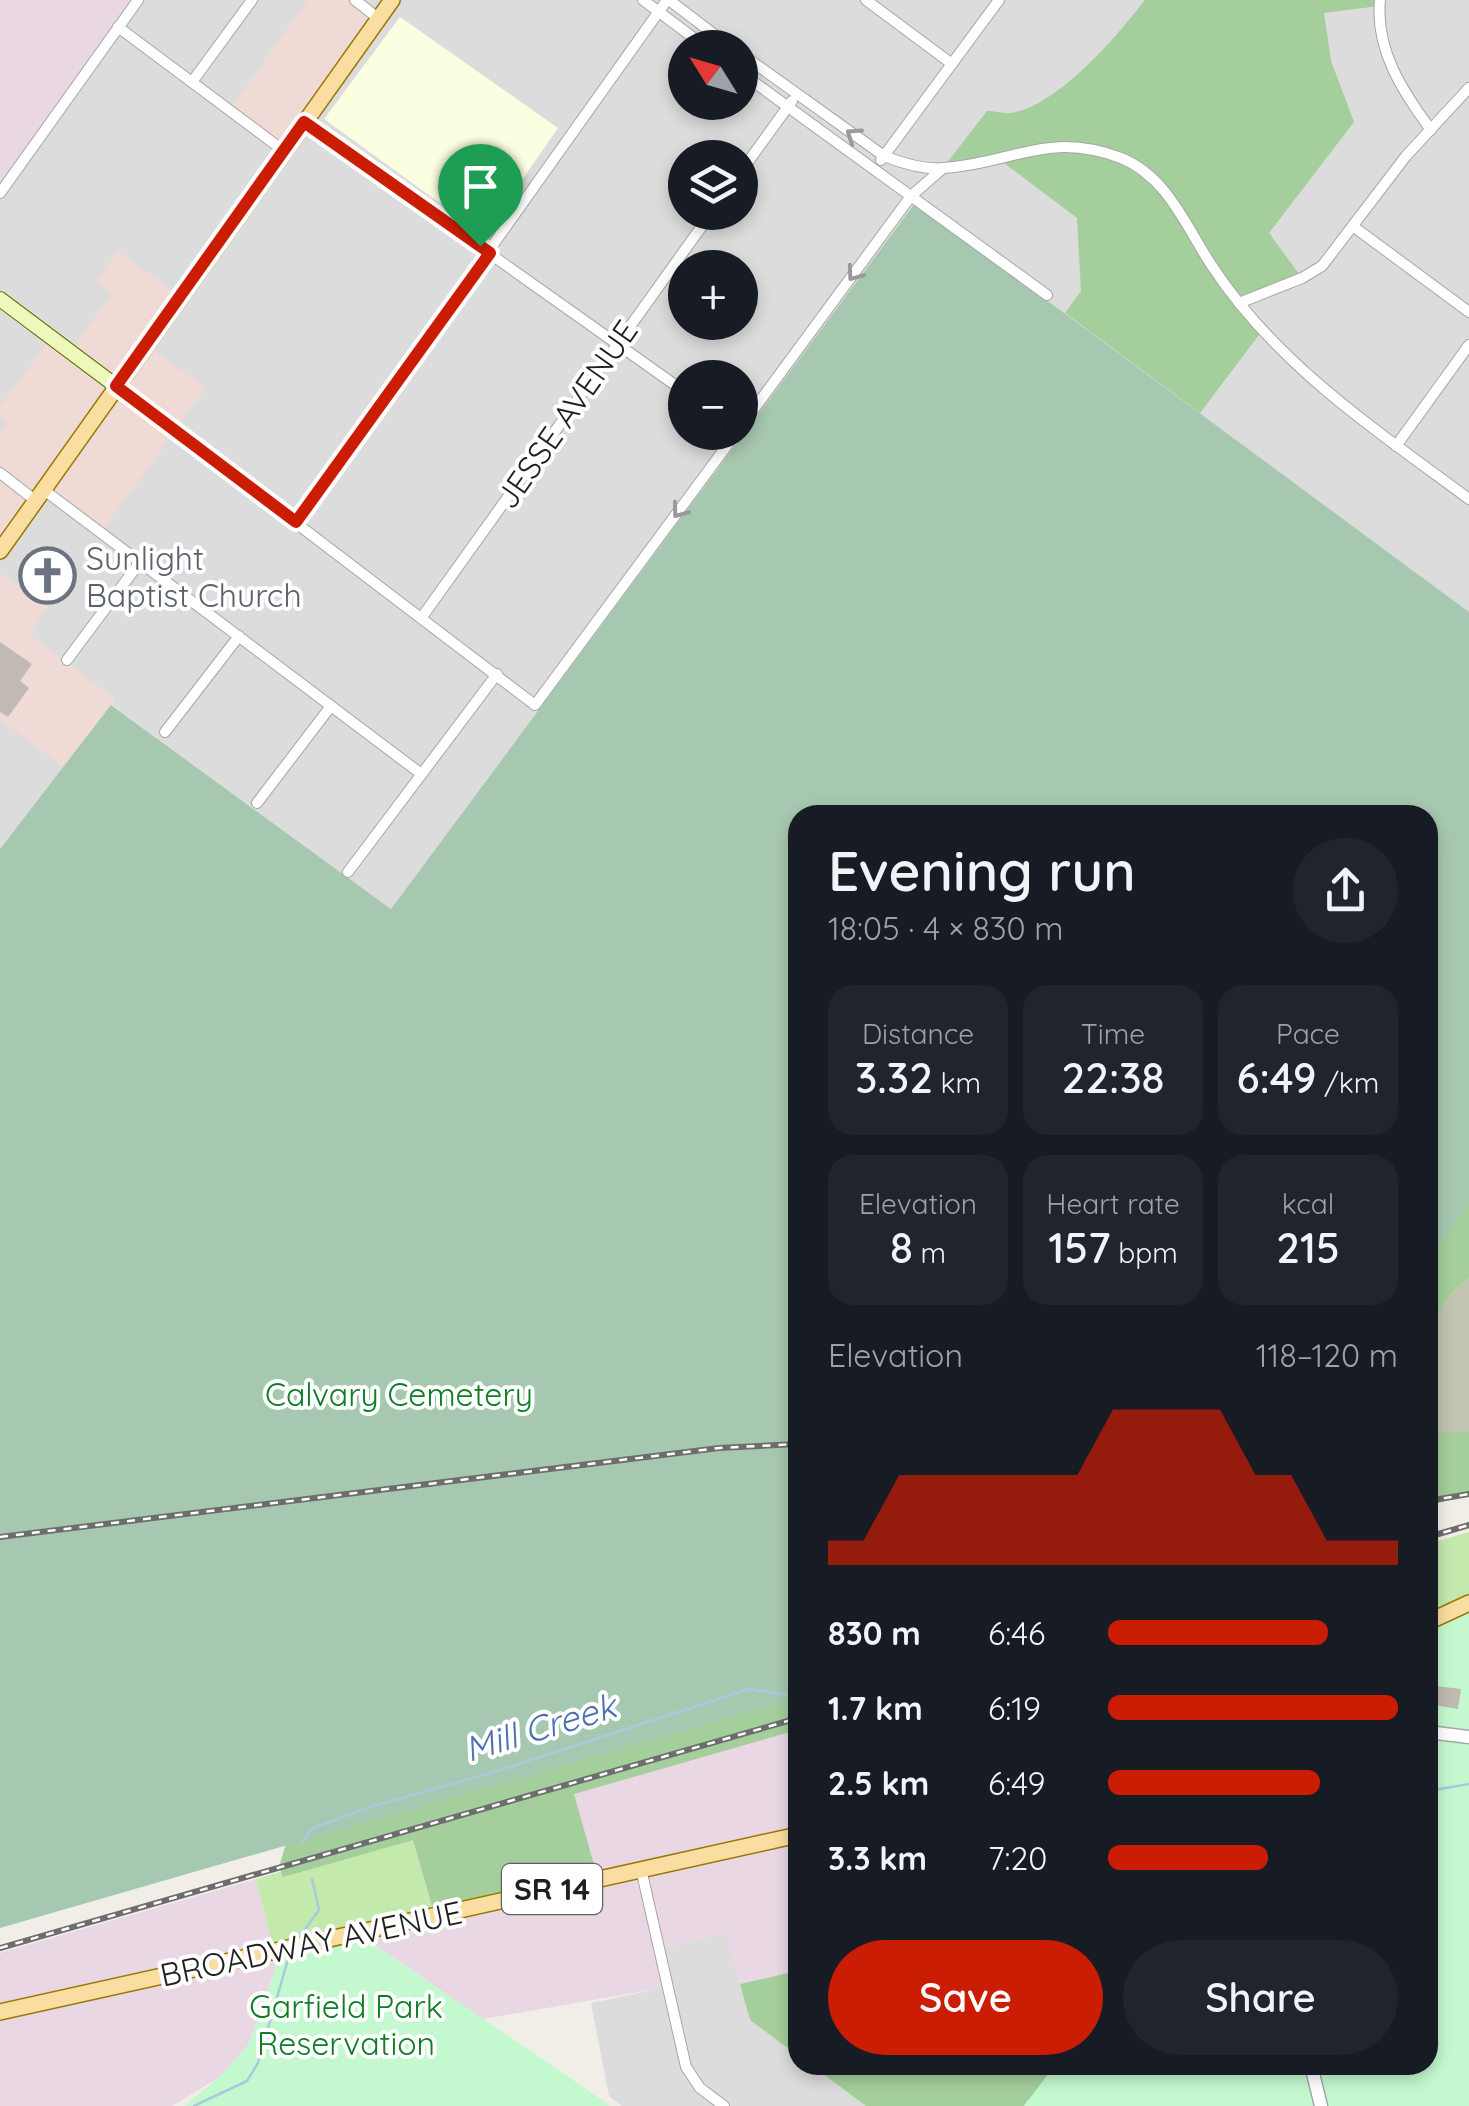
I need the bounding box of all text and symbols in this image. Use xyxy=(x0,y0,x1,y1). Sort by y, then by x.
north arrow xyxy=(668,30,758,120)
map controls xyxy=(668,30,758,450)
one-way arrow xyxy=(846,128,864,147)
button: layers xyxy=(668,140,758,230)
pin xyxy=(438,144,523,247)
icon: arrive xyxy=(453,159,508,214)
button: + xyxy=(668,250,758,340)
one-way arrow xyxy=(847,263,866,282)
street label: JESSE AVENUE xyxy=(486,312,646,516)
button: − xyxy=(668,360,758,450)
one-way arrow xyxy=(673,500,690,518)
place label: Sunlight Baptist Church xyxy=(86,538,302,615)
church icon: Sunlight Baptist Church xyxy=(17,546,77,606)
text: Evening run xyxy=(828,836,1136,905)
button: share xyxy=(1293,838,1398,943)
text: 18:05 · 4 × 830 m xyxy=(828,908,1063,948)
text: Distance xyxy=(862,1016,974,1051)
text: Time xyxy=(1081,1016,1145,1051)
text: Pace xyxy=(1276,1016,1340,1051)
text: 3.32 xyxy=(855,1051,933,1104)
text: 22:38 xyxy=(1062,1051,1164,1104)
text: 6:49 xyxy=(1237,1051,1317,1104)
text: km xyxy=(933,1065,981,1100)
text: /km xyxy=(1317,1065,1379,1100)
text: Elevation xyxy=(859,1186,977,1221)
text: Heart rate xyxy=(1046,1186,1180,1221)
text: kcal xyxy=(1282,1186,1334,1221)
text: 8 xyxy=(890,1221,913,1274)
text: 157 xyxy=(1048,1221,1111,1274)
text: 215 xyxy=(1276,1221,1340,1274)
text: m xyxy=(913,1235,946,1270)
text: bpm xyxy=(1111,1235,1178,1270)
text: Elevation xyxy=(828,1335,963,1375)
text: 118–120 m xyxy=(1256,1335,1398,1375)
park label: Calvary Cemetery xyxy=(265,1374,533,1414)
text: 830 m xyxy=(828,1613,921,1653)
text: 6:46 xyxy=(988,1613,1045,1653)
water label: Mill Creek xyxy=(459,1682,624,1771)
text: 1.7 km xyxy=(828,1688,923,1728)
text: 6:19 xyxy=(988,1688,1041,1728)
text: 2.5 km xyxy=(828,1763,929,1803)
text: 6:49 xyxy=(988,1763,1045,1803)
text: 3.3 km xyxy=(828,1838,927,1878)
text: 7:20 xyxy=(988,1838,1047,1878)
road number: SR 14 xyxy=(502,1864,602,1914)
street label: BROADWAY AVENUE xyxy=(156,1891,466,1995)
button: Save xyxy=(828,1940,1103,2055)
button: Share xyxy=(1123,1940,1398,2055)
park label: Garfield Park Reservation xyxy=(249,1986,443,2063)

